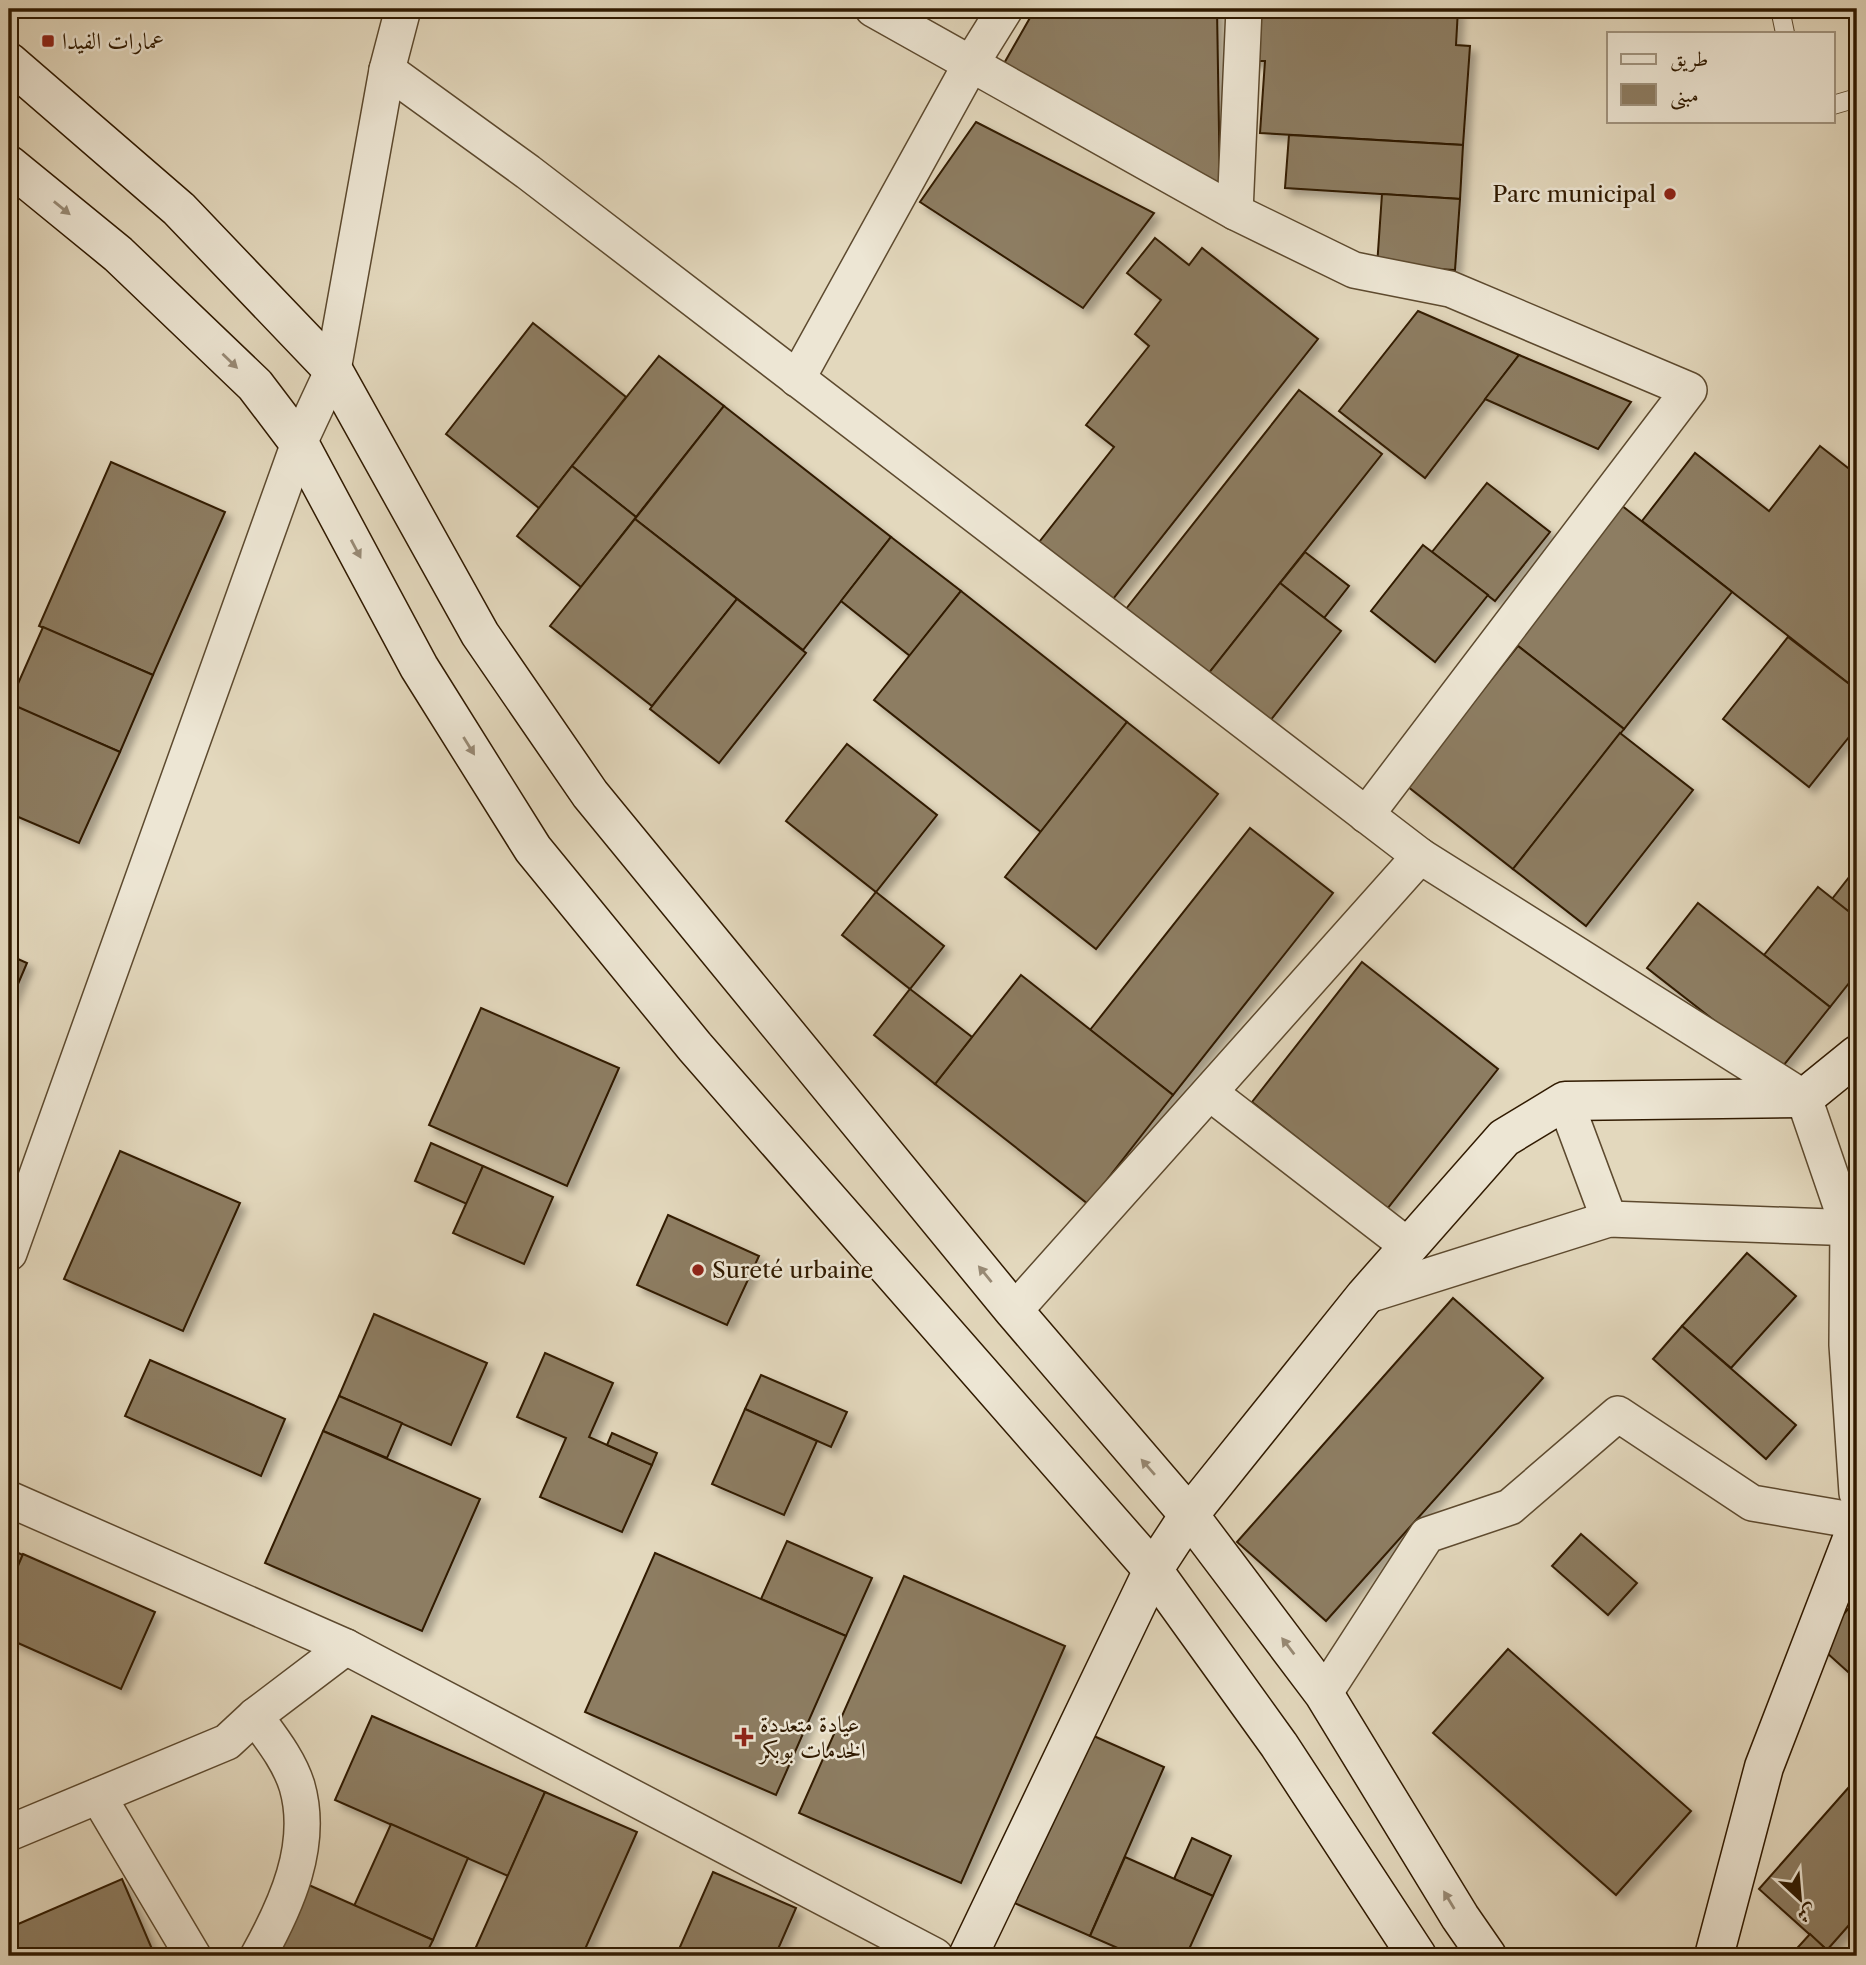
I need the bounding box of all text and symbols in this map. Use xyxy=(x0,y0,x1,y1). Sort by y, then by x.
place label: عمارات الفيدا xyxy=(62,27,164,55)
legend xyxy=(1607,32,1834,122)
marker: عمارات الفيدا xyxy=(40,33,56,49)
text: طريق xyxy=(1670,46,1708,72)
text: مبنى xyxy=(1670,82,1699,110)
place label: Parc municipal xyxy=(1492,180,1656,208)
marker: Parc municipal xyxy=(1662,186,1678,202)
one-way arrow xyxy=(52,201,70,216)
one-way arrow xyxy=(221,353,239,369)
one-way arrow xyxy=(350,539,361,559)
one-way arrow xyxy=(462,737,475,756)
place label: Sureté urbaine xyxy=(712,1256,874,1284)
marker: Sureté urbaine xyxy=(690,1262,706,1278)
one-way arrow xyxy=(977,1266,992,1284)
one-way arrow xyxy=(1141,1458,1156,1475)
one-way arrow xyxy=(1281,1637,1295,1655)
place label: عيادة متعددة الخدمات بوبكر xyxy=(758,1710,866,1765)
marker: عيادة متعددة الخدمات بوبكر xyxy=(734,1727,754,1747)
north arrow xyxy=(1764,1864,1834,1934)
one-way arrow xyxy=(1443,1890,1455,1909)
text: ش xyxy=(1794,1899,1821,1928)

